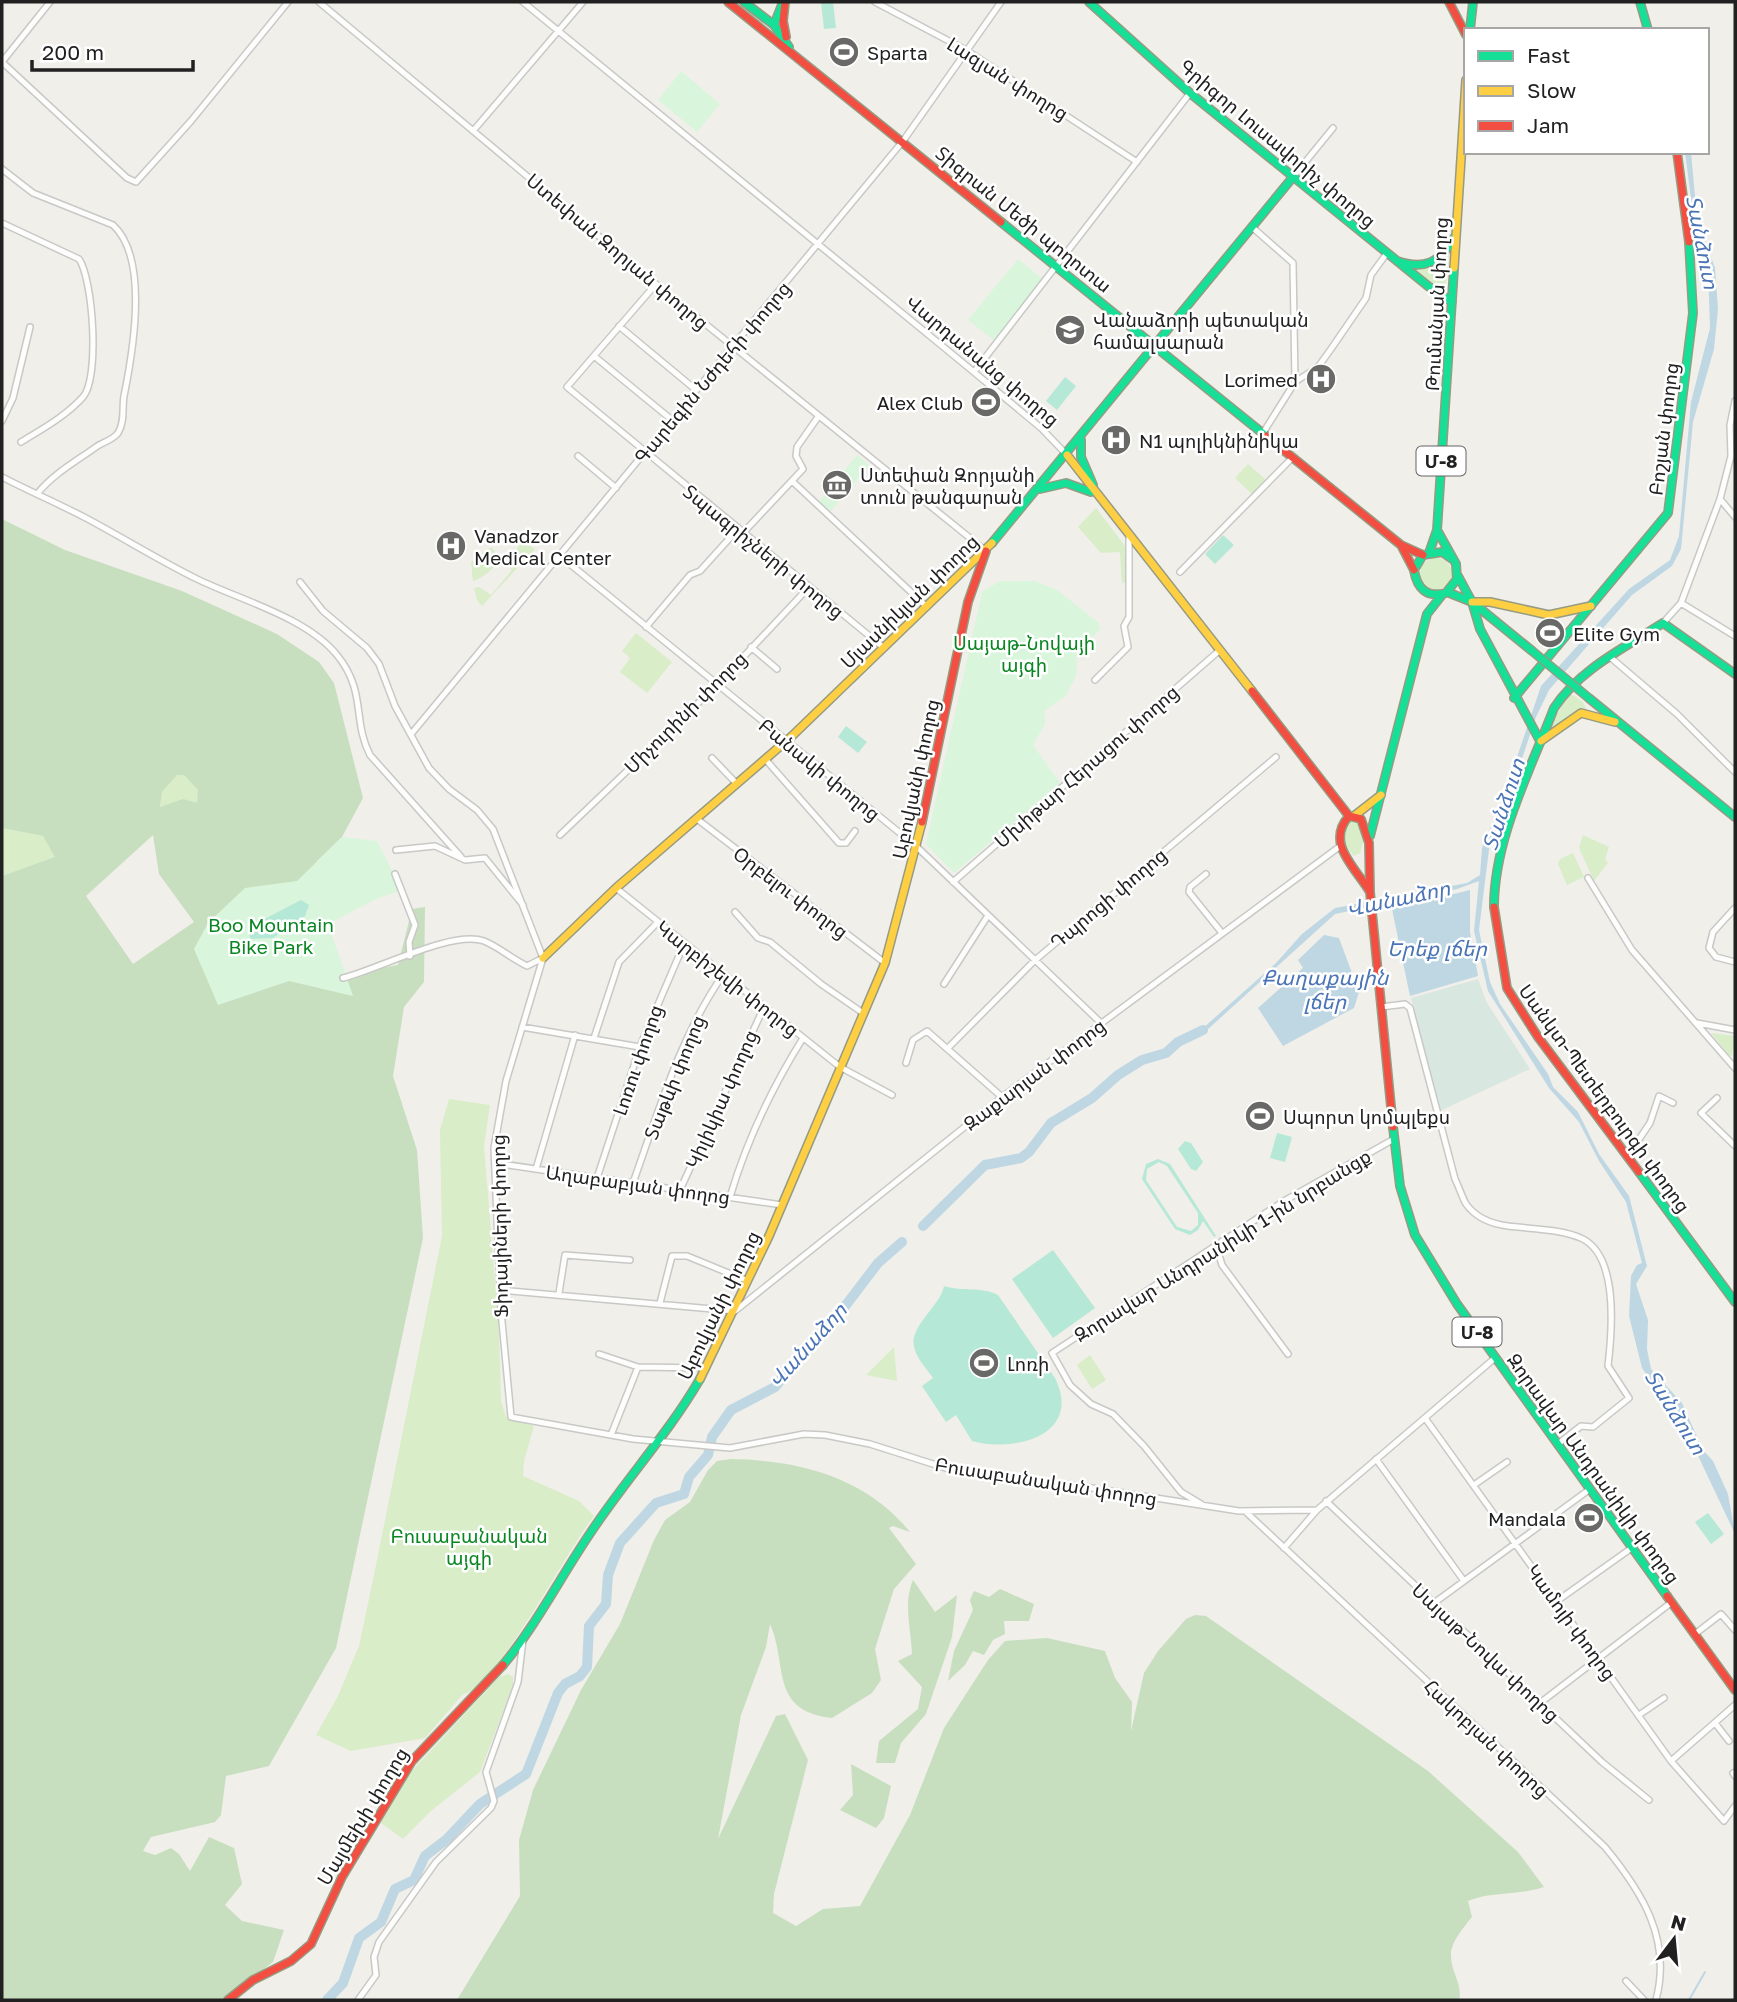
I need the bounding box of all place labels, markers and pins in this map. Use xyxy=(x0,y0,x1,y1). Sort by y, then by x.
sports icon: Sparta xyxy=(827,35,861,69)
place label: Sparta xyxy=(867,41,928,64)
place label: Վանաձորի պետական համալսարան xyxy=(1093,308,1309,354)
school or university icon: Վանաձորի պետական համալսարան xyxy=(1053,313,1087,347)
hospital icon: Lorimed xyxy=(1304,362,1338,396)
place label: Lorimed xyxy=(1224,368,1298,391)
sports icon: Alex Club xyxy=(969,385,1003,419)
place label: Alex Club xyxy=(877,391,963,414)
hospital icon: N1 պոլիկնինիկա xyxy=(1099,423,1133,457)
place label: N1 պոլիկնինիկա xyxy=(1139,429,1299,453)
place label: Ստեփան Զորյանի տուն թանգարան xyxy=(860,463,1035,509)
museum icon: Ստեփան Զորյանի տուն թանգարան xyxy=(820,468,854,502)
place label: Vanadzor Medical Center xyxy=(474,524,612,569)
hospital icon: Vanadzor Medical Center xyxy=(434,529,468,563)
sports icon: Elite Gym xyxy=(1533,616,1567,650)
place label: Elite Gym xyxy=(1573,622,1660,645)
sports icon: Սպորտ կոմպլեքս xyxy=(1243,1099,1277,1133)
place label: Սպորտ կոմպլեքս xyxy=(1283,1105,1450,1129)
sports icon: Լոռի xyxy=(967,1346,1001,1380)
place label: Լոռի xyxy=(1007,1352,1049,1376)
sports icon: Mandala xyxy=(1572,1501,1606,1535)
place label: Mandala xyxy=(1488,1507,1566,1530)

